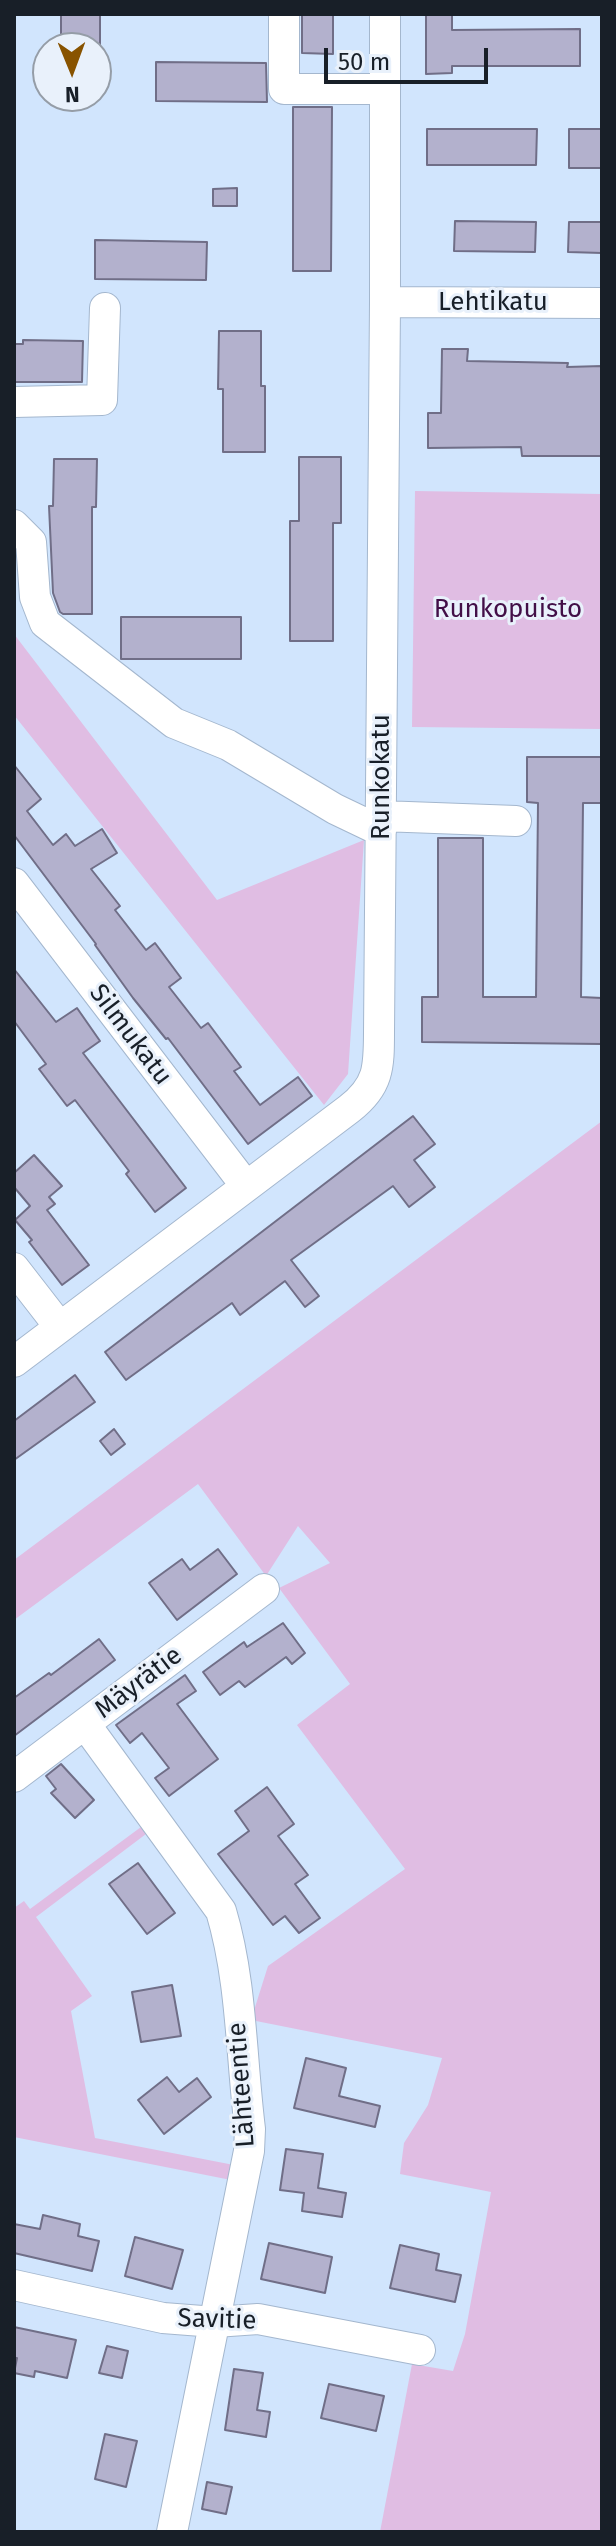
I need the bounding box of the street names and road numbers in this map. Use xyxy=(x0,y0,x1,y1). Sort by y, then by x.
street label: Lehtikatu xyxy=(438,287,548,319)
street label: Runkokatu xyxy=(366,714,398,840)
street label: Silmukatu xyxy=(82,978,178,1092)
street label: Mäyrätie xyxy=(89,1640,189,1726)
street label: Lähteentie xyxy=(222,2021,262,2149)
street label: Savitie xyxy=(177,2303,257,2337)

